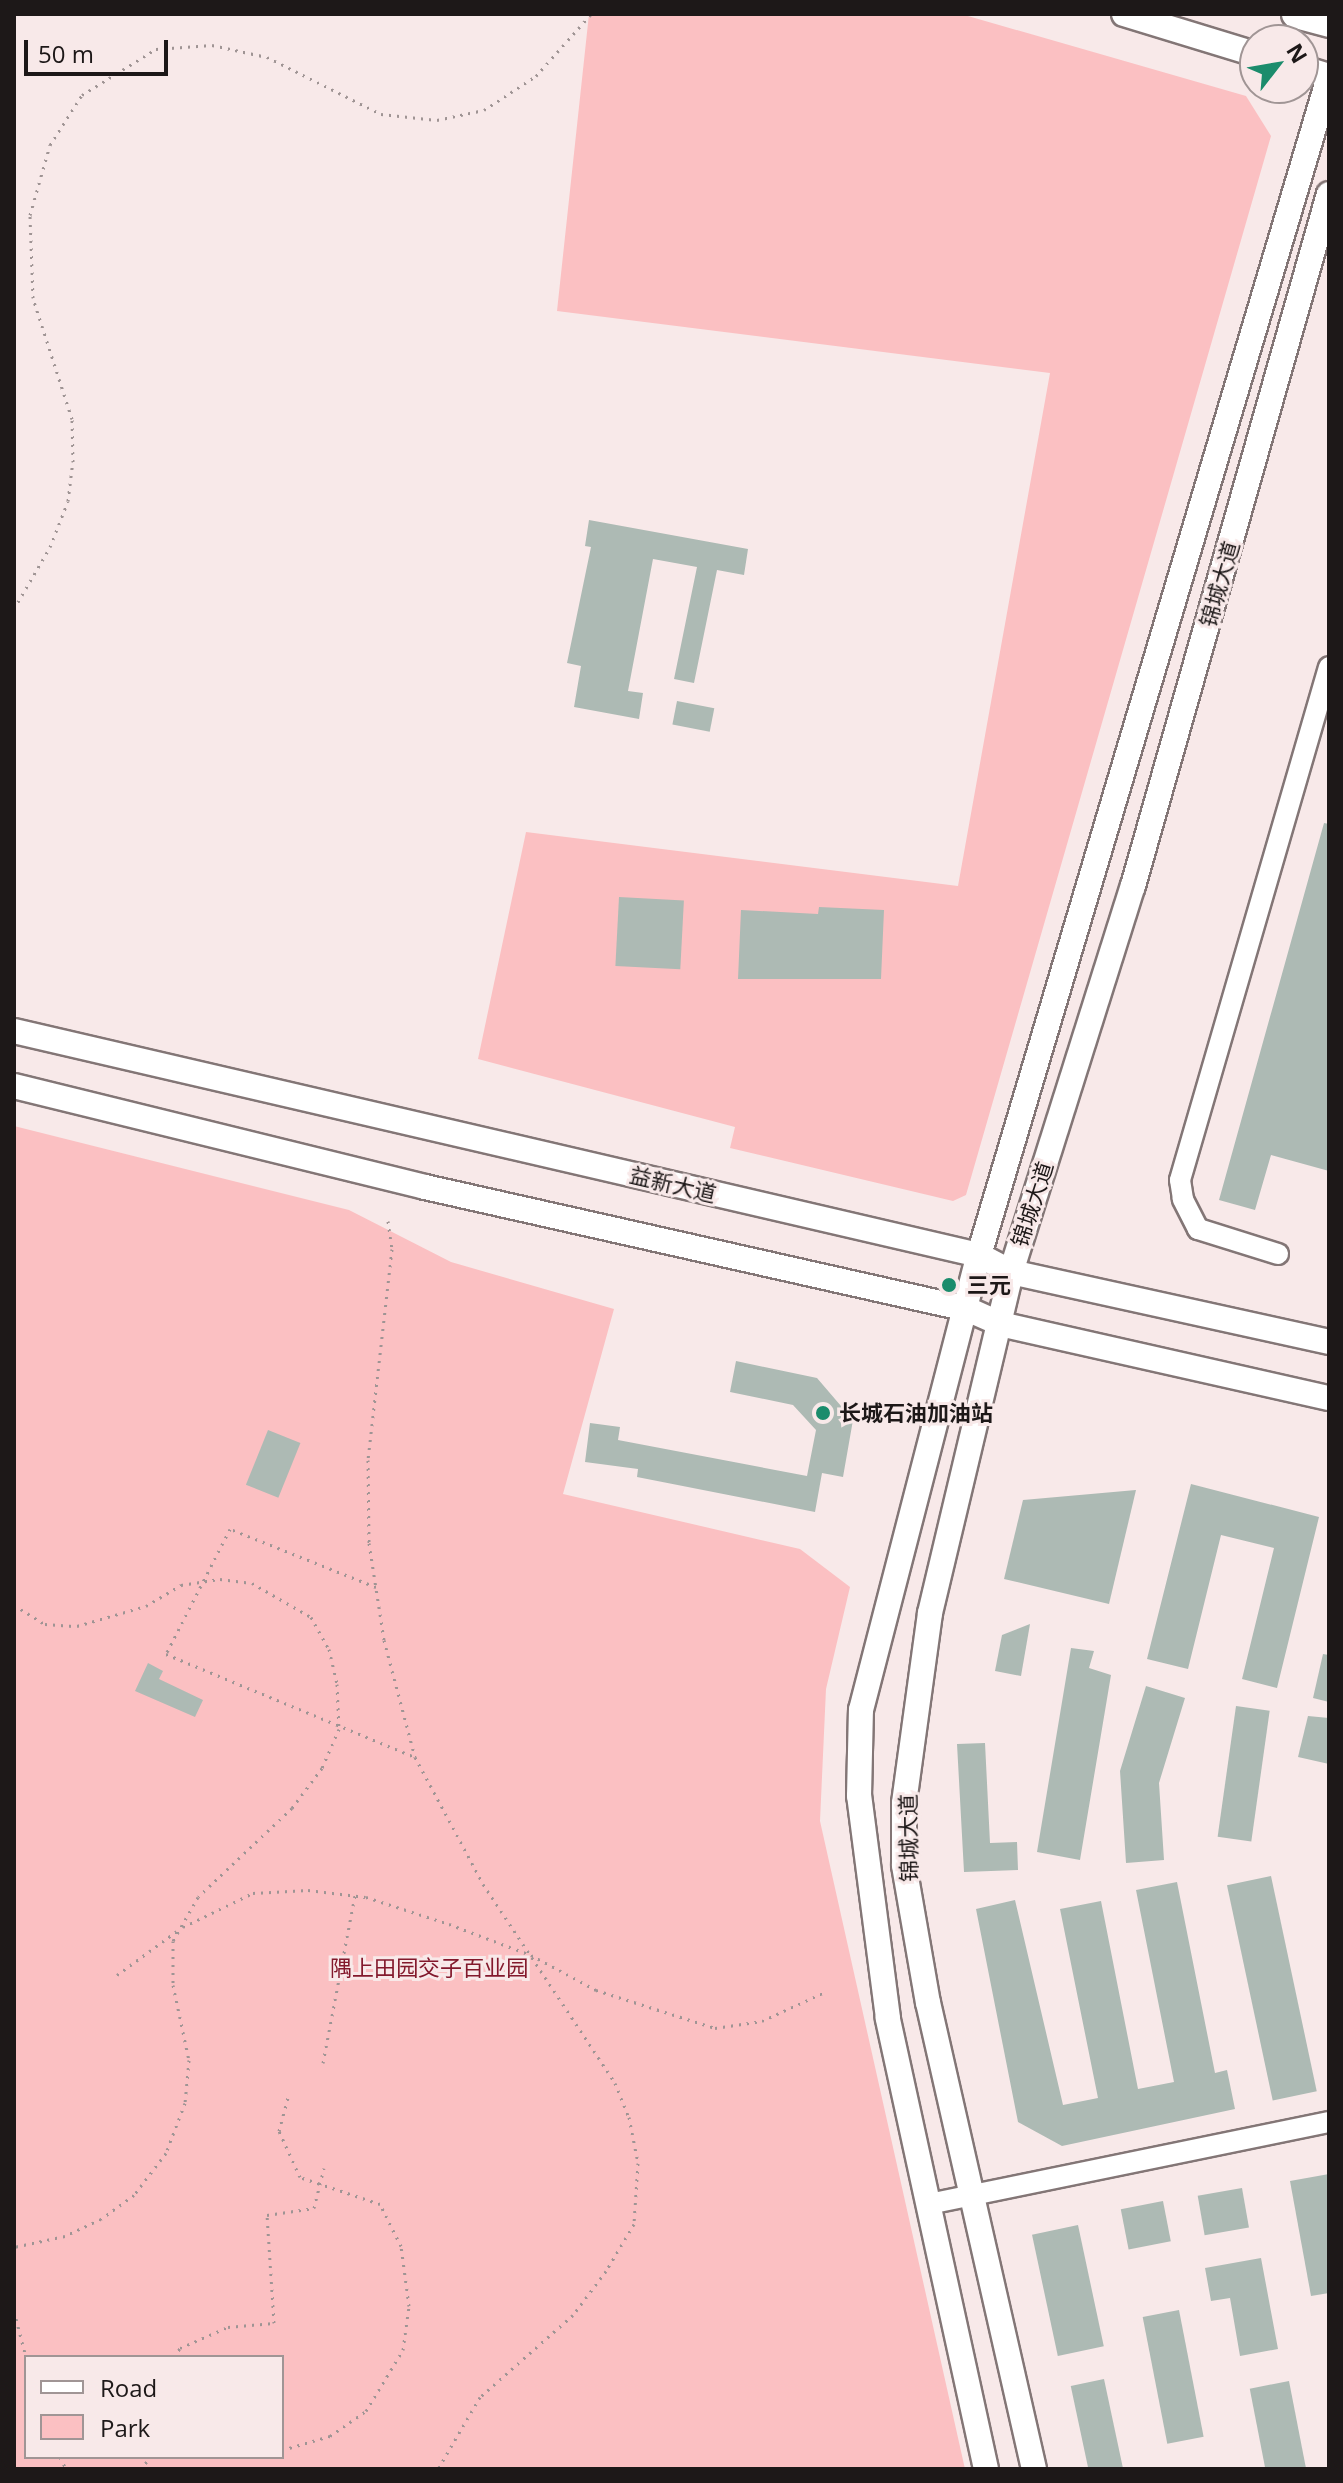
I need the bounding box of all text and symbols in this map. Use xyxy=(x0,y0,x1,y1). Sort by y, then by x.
scale bar xyxy=(28,24,172,74)
north arrow xyxy=(1239,24,1319,104)
text: 50 m xyxy=(38,37,94,70)
text: N xyxy=(1280,37,1315,68)
street label: 锦城大道 xyxy=(1194,538,1244,630)
street label: 锦城大道 xyxy=(1006,1158,1058,1250)
street label: 益新大道 xyxy=(627,1161,719,1207)
place label: 三元 xyxy=(967,1272,1011,1298)
marker: 三元 xyxy=(938,1274,960,1296)
place label: 长城石油加油站 xyxy=(839,1400,993,1426)
marker: 长城石油加油站 xyxy=(814,1404,832,1422)
street label: 锦城大道 xyxy=(894,1794,922,1882)
park label: 隅上田园交子百业园 xyxy=(330,1955,528,1981)
legend xyxy=(24,2355,284,2459)
text: Road xyxy=(100,2371,157,2404)
text: Park xyxy=(100,2411,150,2444)

